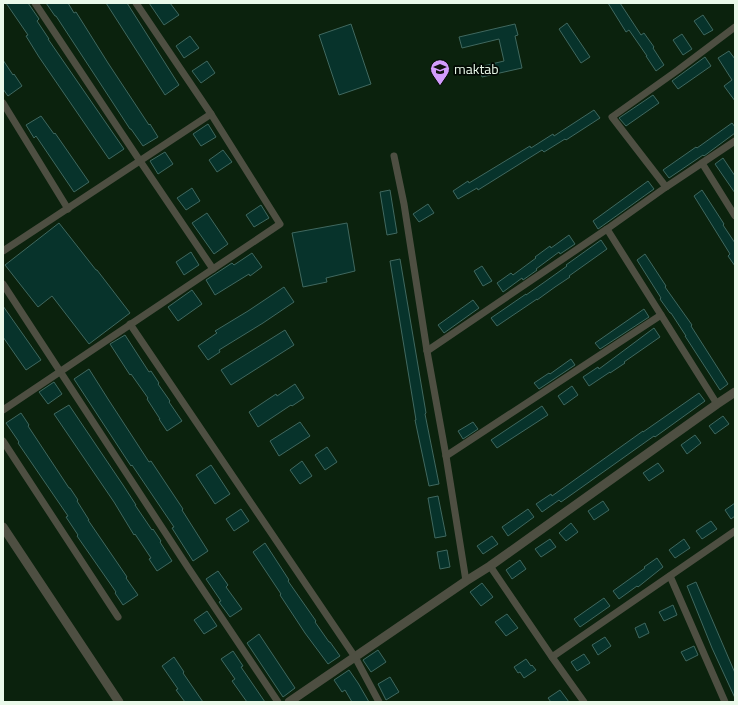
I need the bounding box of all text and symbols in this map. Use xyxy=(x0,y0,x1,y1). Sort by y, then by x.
school or university icon: maktab xyxy=(429,58,451,86)
place label: maktab xyxy=(454,58,499,79)

